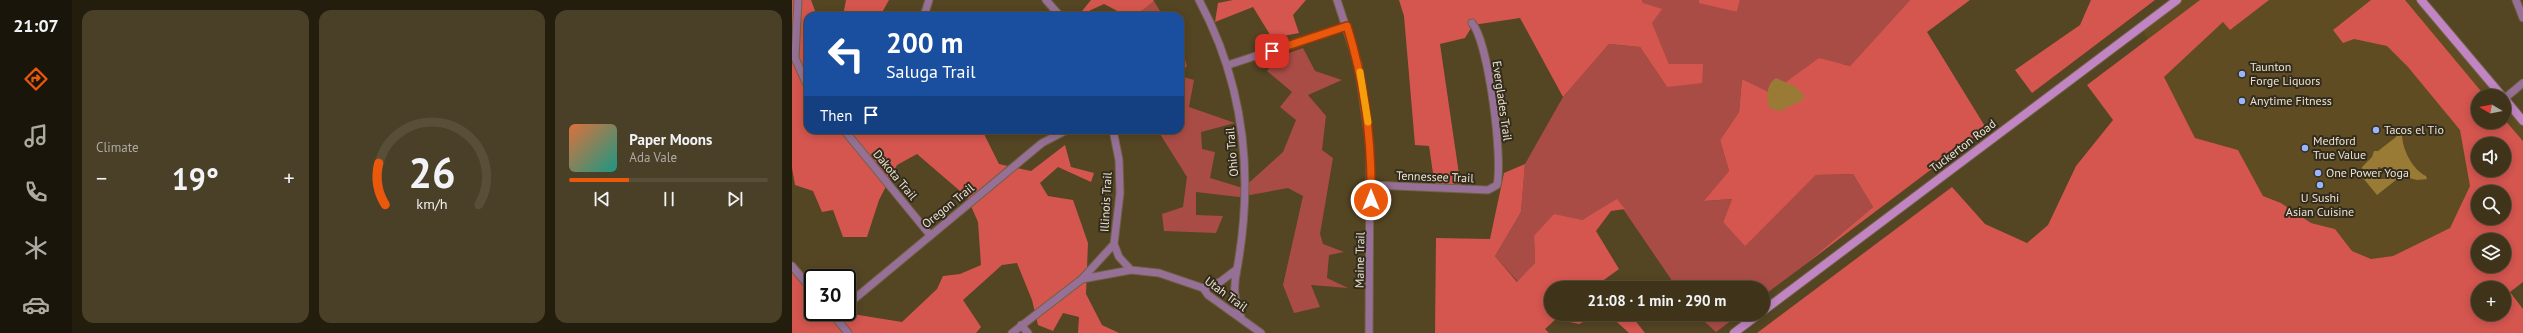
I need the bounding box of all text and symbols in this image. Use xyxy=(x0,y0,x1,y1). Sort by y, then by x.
text: 21:07 xyxy=(13,14,59,37)
text: 200 m xyxy=(886,24,963,61)
icon: left xyxy=(820,28,872,80)
pin xyxy=(1255,34,1289,68)
icon: arrive xyxy=(1261,40,1283,62)
place label: Taunton Forge Liquors xyxy=(2250,59,2320,88)
text: Saluga Trail xyxy=(886,60,976,83)
street label: Everglades Trail xyxy=(1489,60,1516,142)
icon: directions xyxy=(22,65,50,93)
marker: Taunton Forge Liquors xyxy=(2237,69,2247,79)
north arrow xyxy=(2471,89,2511,129)
map controls xyxy=(2471,89,2511,321)
place label: Anytime Fitness xyxy=(2250,93,2332,108)
marker: Anytime Fitness xyxy=(2237,96,2247,106)
icon: arrive xyxy=(860,104,882,126)
text: Then xyxy=(820,106,852,125)
street label: Tuckerton Road xyxy=(1927,116,1999,175)
icon: music xyxy=(22,122,50,150)
place label: Tacos el Tio xyxy=(2384,122,2444,137)
marker: Tacos el Tio xyxy=(2371,125,2381,135)
street label: Ohio Trail xyxy=(1222,126,1241,177)
text: Paper Moons xyxy=(629,130,712,149)
place label: Medford True Value xyxy=(2313,133,2366,162)
button: sound xyxy=(2471,137,2511,177)
text: Climate xyxy=(96,139,139,156)
marker: Medford True Value xyxy=(2300,143,2310,153)
text: 26 xyxy=(408,145,456,198)
street label: Dakota Trail xyxy=(870,147,921,203)
text: Ada Vale xyxy=(629,149,677,166)
text: 19° xyxy=(172,159,219,198)
text: − xyxy=(96,164,107,192)
text: + xyxy=(284,164,295,192)
place label: One Power Yoga xyxy=(2326,165,2409,180)
street label: Tennessee Trail xyxy=(1396,168,1475,185)
marker: One Power Yoga xyxy=(2313,168,2323,178)
street label: Illinois Trail xyxy=(1096,171,1115,232)
icon: phone xyxy=(22,178,50,206)
position arrow xyxy=(1350,179,1392,221)
street label: Oregon Trail xyxy=(919,180,977,231)
marker: U Sushi Asian Cuisine xyxy=(2315,180,2325,190)
button: search xyxy=(2471,185,2511,225)
icon: previous xyxy=(591,188,613,210)
icon: pause xyxy=(658,188,680,210)
icon: next xyxy=(724,188,746,210)
place label: U Sushi Asian Cuisine xyxy=(2286,190,2354,219)
text: km/h xyxy=(416,193,448,212)
street label: Maine Trail xyxy=(1352,231,1367,288)
button: layers xyxy=(2471,233,2511,273)
icon: climate xyxy=(22,234,50,262)
speed limit sign: 30 xyxy=(804,269,856,321)
street label: Utah Trail xyxy=(1202,273,1251,314)
button: + xyxy=(2471,281,2511,321)
icon: car xyxy=(22,291,50,319)
text: 21:08 · 1 min · 290 m xyxy=(1588,291,1726,310)

